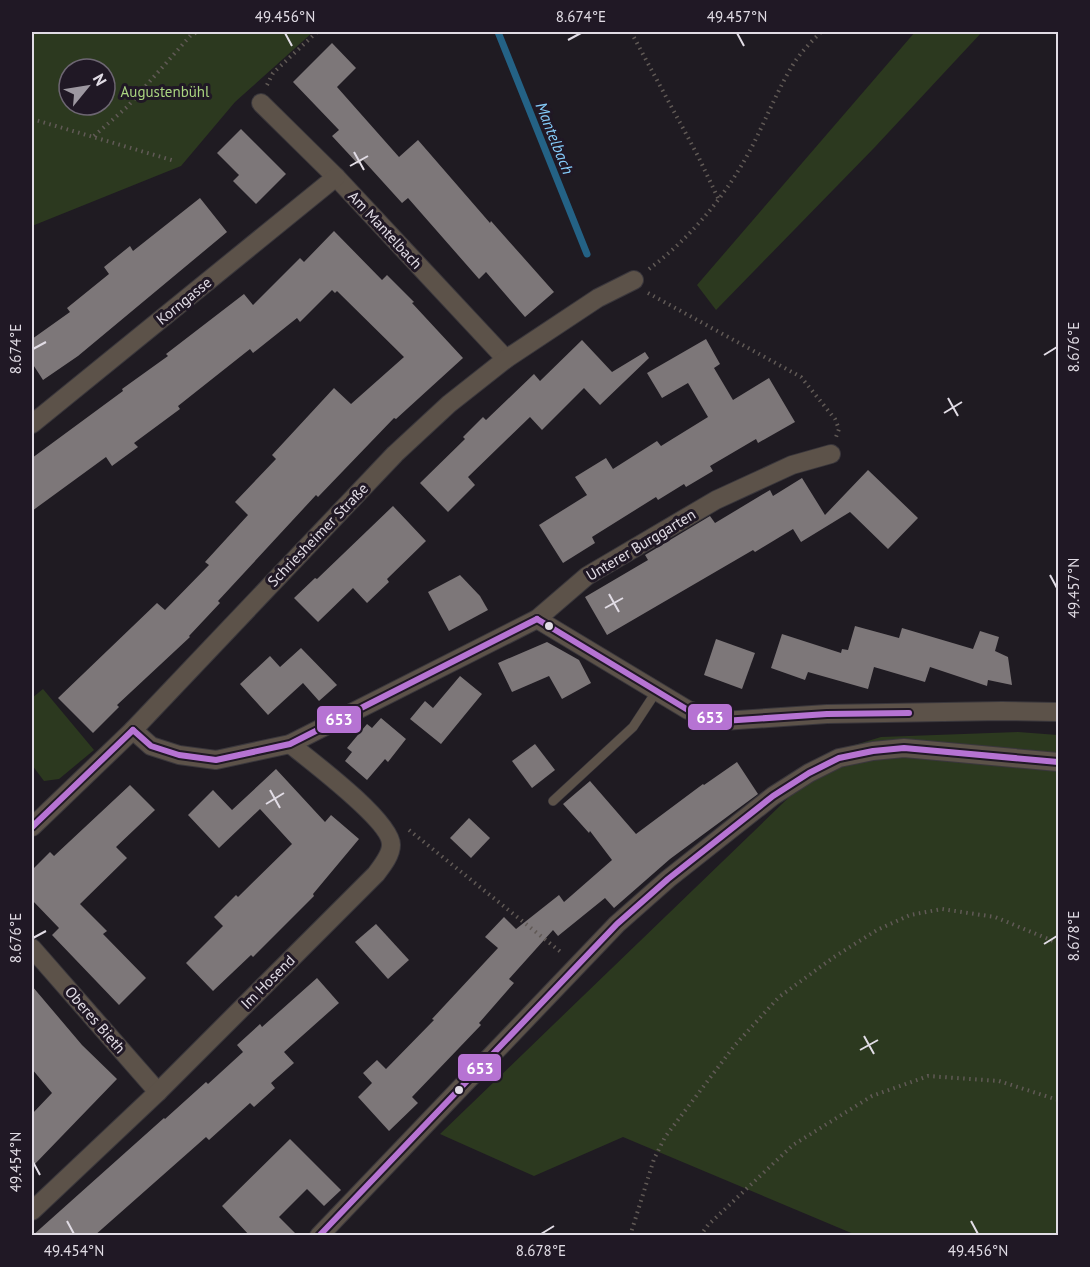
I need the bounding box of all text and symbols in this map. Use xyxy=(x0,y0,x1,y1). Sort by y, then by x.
text: 49.456°N xyxy=(255,7,315,26)
text: 8.674°E xyxy=(556,7,606,26)
text: 49.457°N xyxy=(707,7,767,26)
north arrow xyxy=(57,57,117,117)
text: N xyxy=(89,70,111,89)
park label: Augustenbühl xyxy=(121,82,210,101)
water label: Mantelbach xyxy=(531,99,579,177)
street label: Am Mantelbach xyxy=(344,187,426,273)
street label: Korngasse xyxy=(152,273,215,329)
text: 8.676°E xyxy=(1064,322,1083,372)
text: 8.674°E xyxy=(6,324,25,374)
street label: Schriesheimer Straße xyxy=(263,479,372,590)
street label: Unterer Burggarten xyxy=(583,504,699,585)
text: 49.457°N xyxy=(1064,558,1083,618)
unlabelled marker xyxy=(543,620,555,632)
line badge: 653 xyxy=(687,703,733,731)
line badge: 653 xyxy=(316,705,362,734)
text: 653 xyxy=(696,707,724,727)
text: 653 xyxy=(325,709,353,729)
text: 8.678°E xyxy=(1064,911,1083,961)
text: 8.676°E xyxy=(6,913,25,963)
street label: Im Hosend xyxy=(237,951,299,1013)
street label: Oberes Bieth xyxy=(61,982,130,1057)
line badge: 653 xyxy=(457,1053,502,1082)
text: 653 xyxy=(466,1058,494,1078)
unlabelled marker xyxy=(453,1084,465,1096)
text: 49.454°N xyxy=(6,1132,25,1192)
text: 49.454°N xyxy=(44,1241,104,1260)
text: 8.678°E xyxy=(516,1241,566,1260)
text: 49.456°N xyxy=(948,1241,1008,1260)

